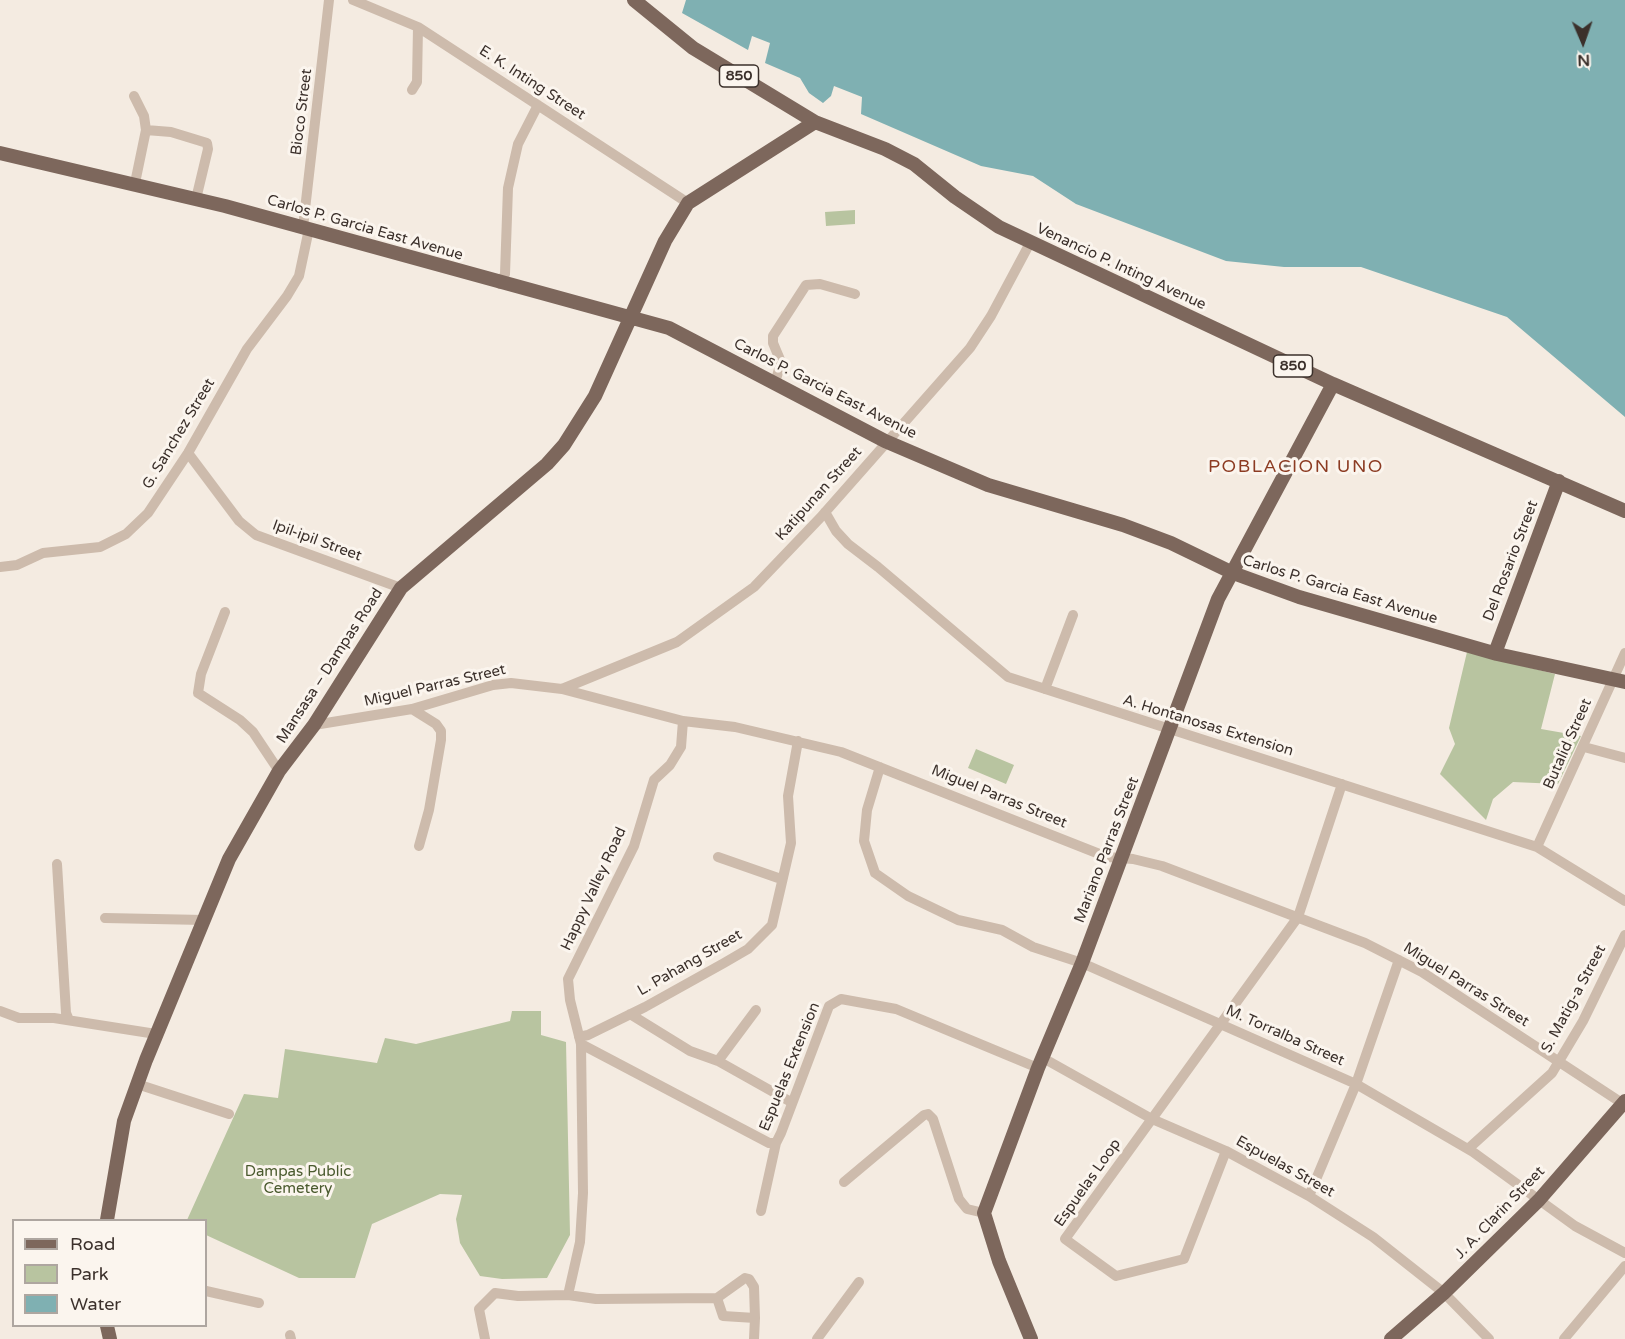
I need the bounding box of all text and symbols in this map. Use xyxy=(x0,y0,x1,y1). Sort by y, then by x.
north arrow xyxy=(1553,12,1613,72)
street label: E. K. Inting Street xyxy=(475,42,589,124)
text: N xyxy=(1577,50,1590,70)
road number: 850 xyxy=(720,65,758,87)
street label: Bioco Street xyxy=(288,68,316,156)
street label: Carlos P. Garcia East Avenue xyxy=(265,191,465,265)
street label: Venancio P. Inting Avenue xyxy=(1033,220,1209,314)
street label: Carlos P. Garcia East Avenue xyxy=(730,335,920,443)
road number: 850 xyxy=(1274,355,1312,377)
street label: G. Sanchez Street xyxy=(139,375,219,493)
street label: Katipunan Street xyxy=(772,443,866,545)
district label: POBLACION UNO xyxy=(1208,456,1384,478)
street label: Del Rosario Street xyxy=(1480,498,1542,624)
street label: Ipil-ipil Street xyxy=(270,517,364,565)
street label: Carlos P. Garcia East Avenue xyxy=(1240,552,1440,628)
street label: Mansasa – Dampas Road xyxy=(273,585,387,747)
street label: Miguel Parras Street xyxy=(362,661,508,711)
street label: A. Hontanosas Extension xyxy=(1121,691,1295,761)
street label: Butalid Street xyxy=(1540,696,1596,792)
street label: Miguel Parras Street xyxy=(928,762,1070,832)
street label: Mariano Parras Street xyxy=(1071,774,1143,926)
street label: Happy Valley Road xyxy=(558,824,630,954)
street label: L. Pahang Street xyxy=(635,926,745,1000)
street label: Miguel Parras Street xyxy=(1400,939,1532,1031)
street label: S. Matig-a Street xyxy=(1538,942,1610,1056)
street label: Espuelas Extension xyxy=(756,1000,824,1134)
street label: M. Torralba Street xyxy=(1223,1002,1347,1070)
street label: Espuelas Street xyxy=(1233,1132,1337,1202)
street label: Espuelas Loop xyxy=(1051,1135,1125,1231)
park label: Dampas Public Cemetery xyxy=(245,1163,351,1198)
street label: J. A. Clarin Street xyxy=(1451,1163,1549,1263)
legend xyxy=(12,1219,207,1327)
text: Road xyxy=(70,1233,115,1255)
text: Park xyxy=(70,1263,108,1285)
text: Water xyxy=(70,1293,121,1315)

